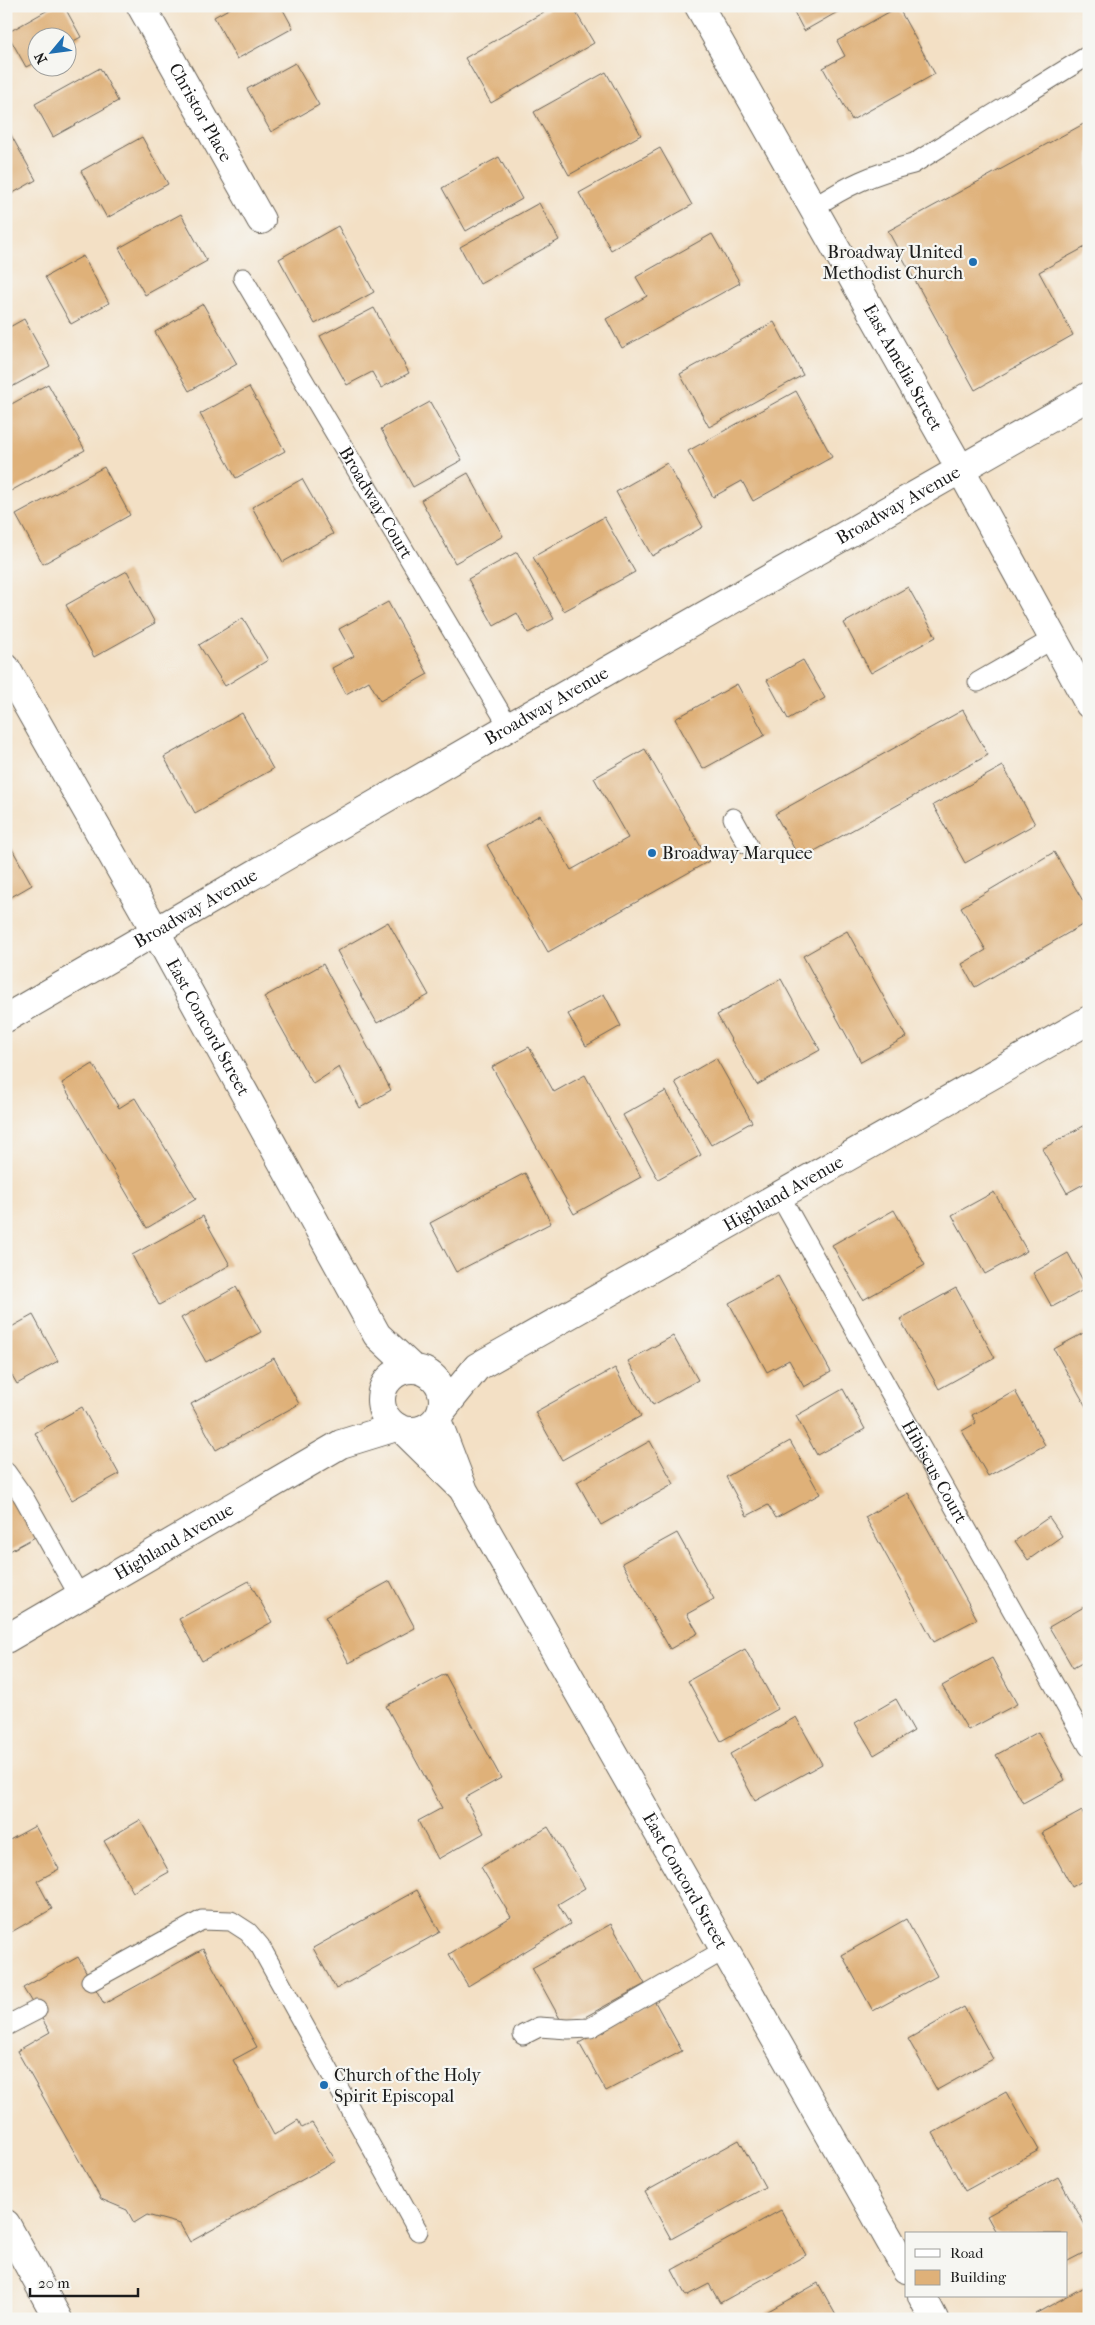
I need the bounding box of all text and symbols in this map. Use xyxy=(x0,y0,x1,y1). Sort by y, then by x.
north arrow xyxy=(28,28,78,78)
text: N xyxy=(31,49,51,67)
street label: Christor Place xyxy=(165,59,237,166)
place label: Broadway United Methodist Church xyxy=(822,242,963,284)
marker: Broadway United Methodist Church xyxy=(967,256,979,268)
street label: East Amelia Street xyxy=(859,300,947,435)
street label: Broadway Court xyxy=(335,443,418,563)
street label: Broadway Avenue xyxy=(832,461,964,549)
street label: Broadway Avenue xyxy=(481,662,612,749)
place label: Broadway Marquee xyxy=(662,843,813,864)
marker: Broadway Marquee xyxy=(646,847,658,859)
street label: Broadway Avenue xyxy=(130,864,261,952)
street label: East Concord Street xyxy=(162,955,254,1100)
street label: Highland Avenue xyxy=(719,1151,847,1236)
street label: Hibiscus Court xyxy=(897,1416,972,1527)
street label: Highland Avenue xyxy=(110,1498,237,1584)
street label: East Concord Street xyxy=(638,1809,733,1953)
place label: Church of the Holy Spirit Episcopal xyxy=(334,2065,482,2107)
marker: Church of the Holy Spirit Episcopal xyxy=(318,2079,330,2091)
legend xyxy=(905,2232,1068,2298)
text: Road xyxy=(950,2244,984,2262)
scale bar xyxy=(30,2265,138,2297)
text: Building xyxy=(950,2268,1007,2286)
text: 20 m xyxy=(38,2274,70,2292)

